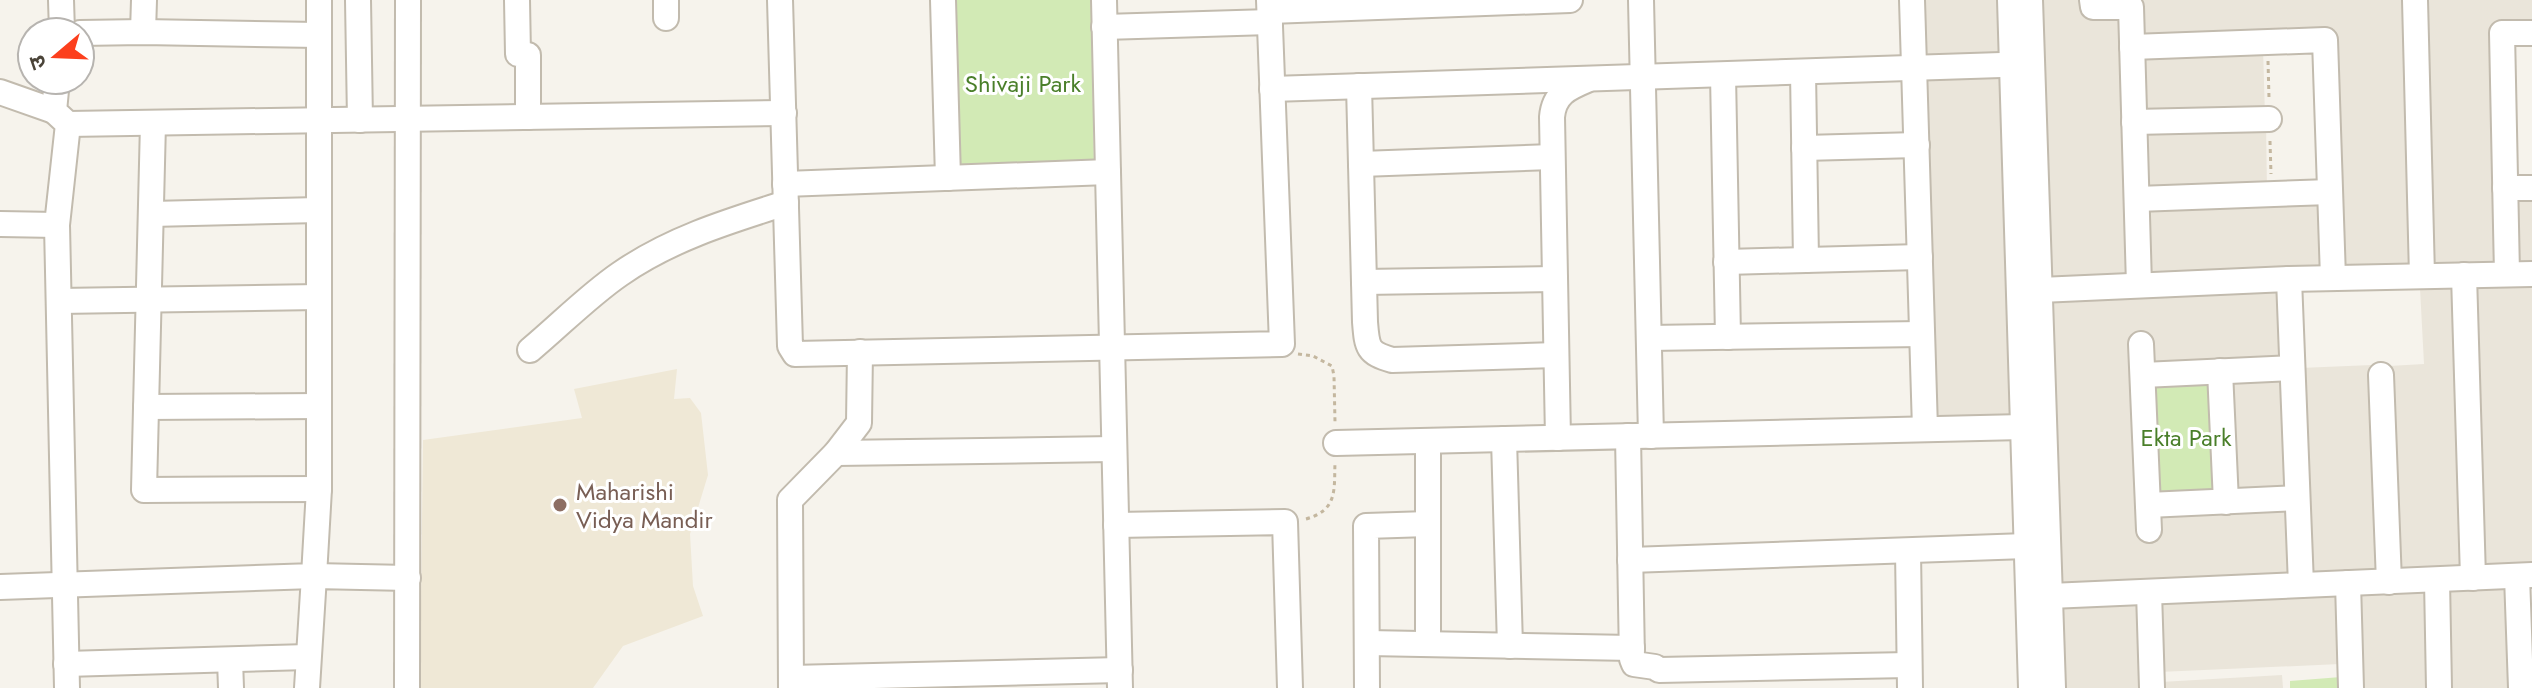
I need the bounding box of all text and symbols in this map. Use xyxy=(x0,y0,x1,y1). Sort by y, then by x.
north arrow xyxy=(16,16,96,96)
text: उ xyxy=(19,50,54,74)
park label: Shivaji Park xyxy=(965,66,1082,101)
park label: Ekta Park xyxy=(2140,420,2232,455)
place label: Maharishi Vidya Mandir xyxy=(576,474,714,537)
marker: Maharishi Vidya Mandir xyxy=(551,496,569,514)

